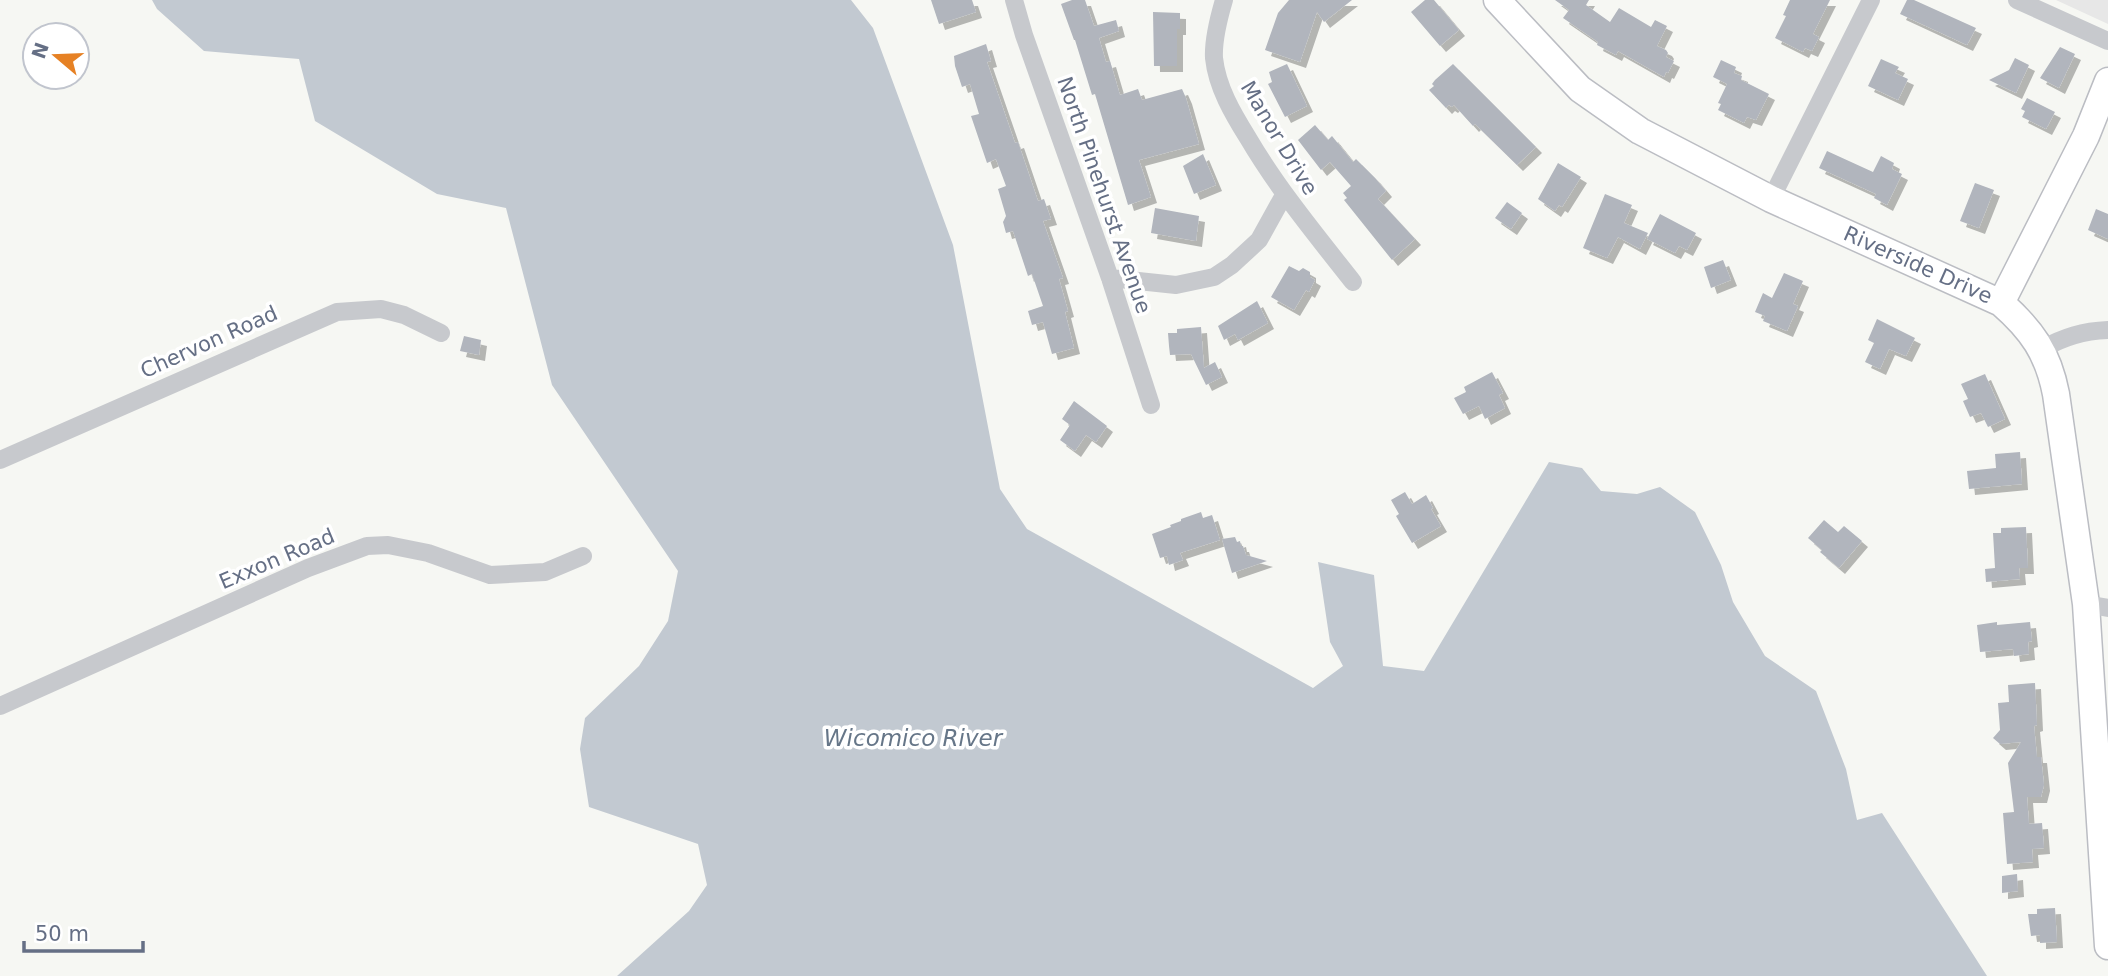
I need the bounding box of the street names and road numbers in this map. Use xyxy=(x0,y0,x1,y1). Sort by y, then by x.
street label: North Pinehurst Avenue xyxy=(1052,73,1156,317)
street label: Manor Drive xyxy=(1236,77,1322,199)
street label: Riverside Drive xyxy=(1840,221,1996,309)
street label: Chervon Road xyxy=(137,301,281,383)
street label: Exxon Road xyxy=(216,524,338,594)

